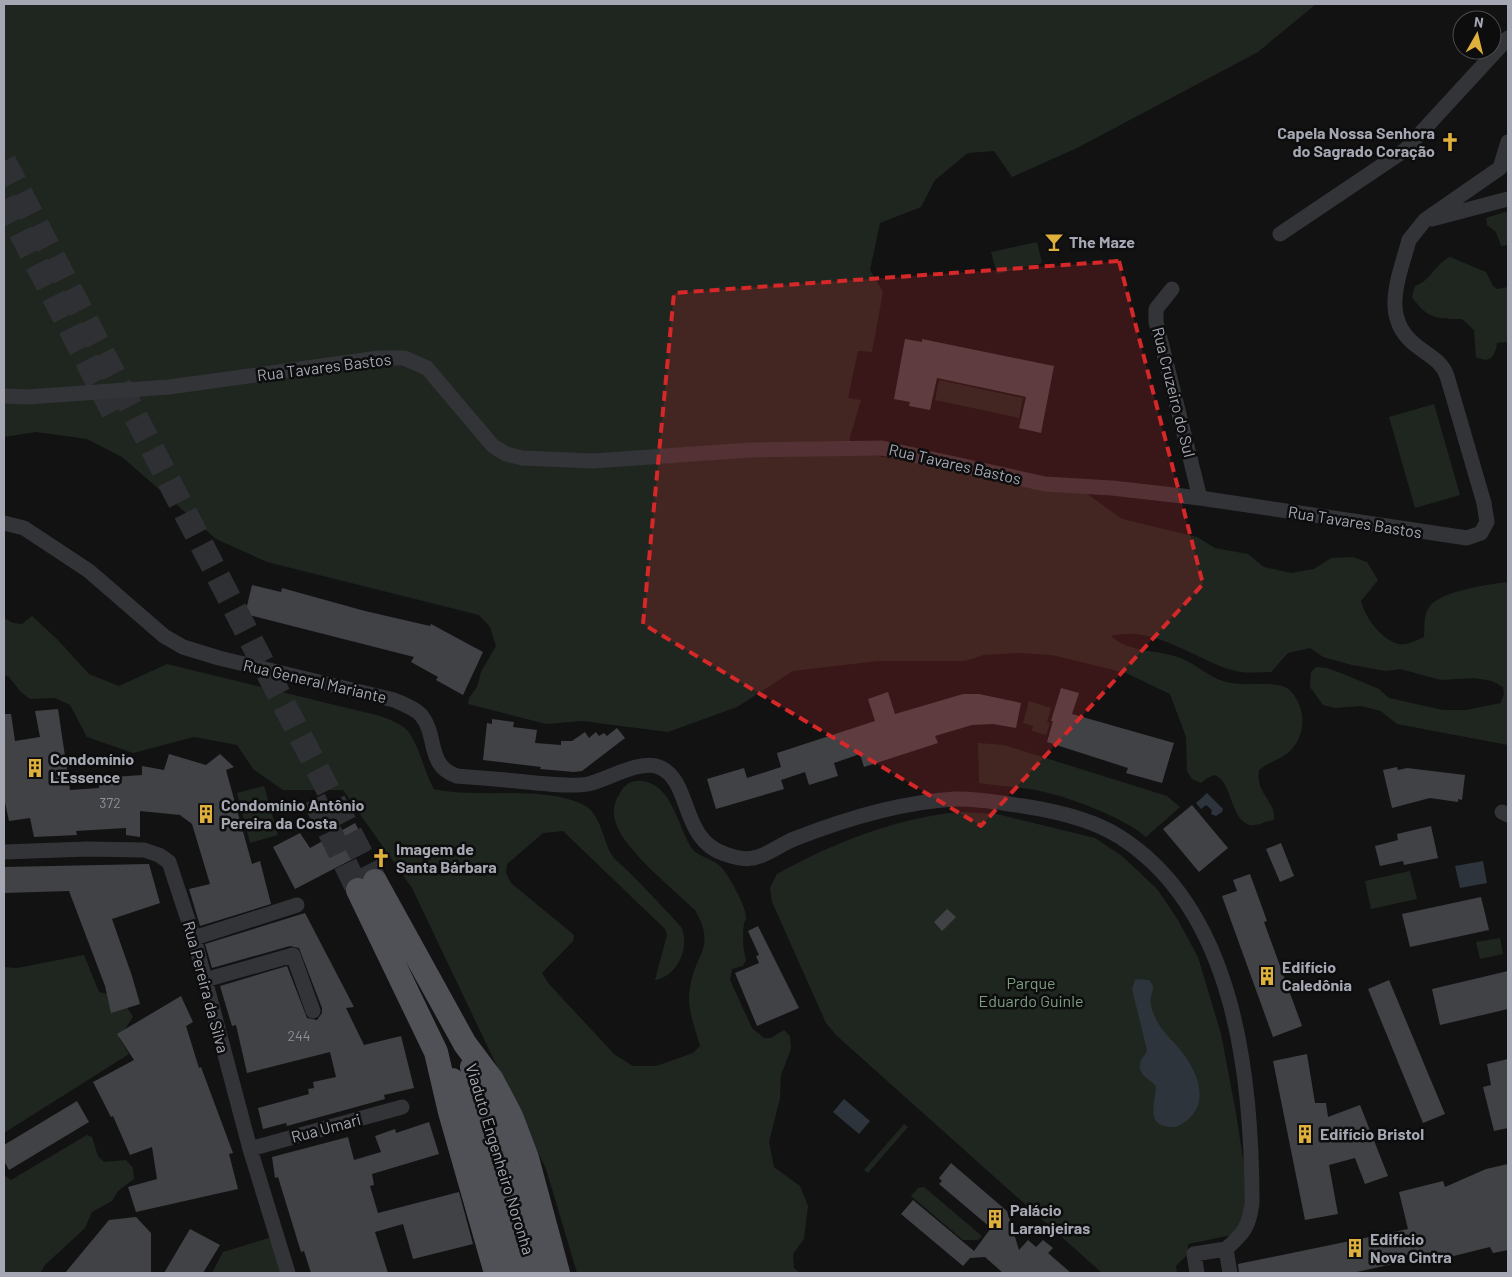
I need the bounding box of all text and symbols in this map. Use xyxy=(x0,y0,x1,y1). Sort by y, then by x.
north arrow xyxy=(1452,10,1502,60)
text: N xyxy=(1473,13,1485,31)
place label: Capela Nossa Senhora do Sagrado Coração xyxy=(1277,123,1435,160)
church icon: Capela Nossa Senhora do Sagrado Coração xyxy=(1439,131,1461,153)
bar icon: The Maze xyxy=(1043,231,1065,253)
place label: The Maze xyxy=(1069,232,1135,251)
street label: Rua Cruzeiro do Sul xyxy=(1149,325,1200,459)
street label: Rua Tavares Bastos xyxy=(256,349,392,384)
street label: Rua Tavares Bastos xyxy=(887,439,1023,488)
street label: Rua Tavares Bastos xyxy=(1287,502,1423,541)
street label: Rua General Mariante xyxy=(242,655,389,706)
place label: Condomínio L'Essence xyxy=(50,749,134,786)
building icon: Condomínio L'Essence xyxy=(24,757,46,779)
house number: 372 xyxy=(99,794,121,811)
place label: Condomínio Antônio Pereira da Costa xyxy=(221,795,364,832)
building icon: Condomínio Antônio Pereira da Costa xyxy=(195,803,217,825)
place label: Imagem de Santa Bárbara xyxy=(396,839,497,876)
church icon: Imagem de Santa Bárbara xyxy=(370,847,392,869)
street label: Rua Pereira da Silva xyxy=(180,919,233,1055)
place label: Edifício Caledônia xyxy=(1282,957,1352,994)
building icon: Edifício Caledônia xyxy=(1256,965,1278,987)
park label: Parque Eduardo Guinle xyxy=(979,973,1083,1010)
house number: 244 xyxy=(288,1027,310,1044)
street label: Viaduto Engenheiro Noronha xyxy=(462,1061,539,1257)
street label: Rua Umari xyxy=(289,1109,363,1146)
building icon: Edifício Bristol xyxy=(1294,1123,1316,1145)
place label: Edifício Bristol xyxy=(1320,1124,1424,1143)
place label: Palácio Laranjeiras xyxy=(1010,1200,1090,1237)
building icon: Palácio Laranjeiras xyxy=(984,1208,1006,1230)
place label: Edifício Nova Cintra xyxy=(1370,1229,1452,1266)
building icon: Edifício Nova Cintra xyxy=(1344,1237,1366,1259)

